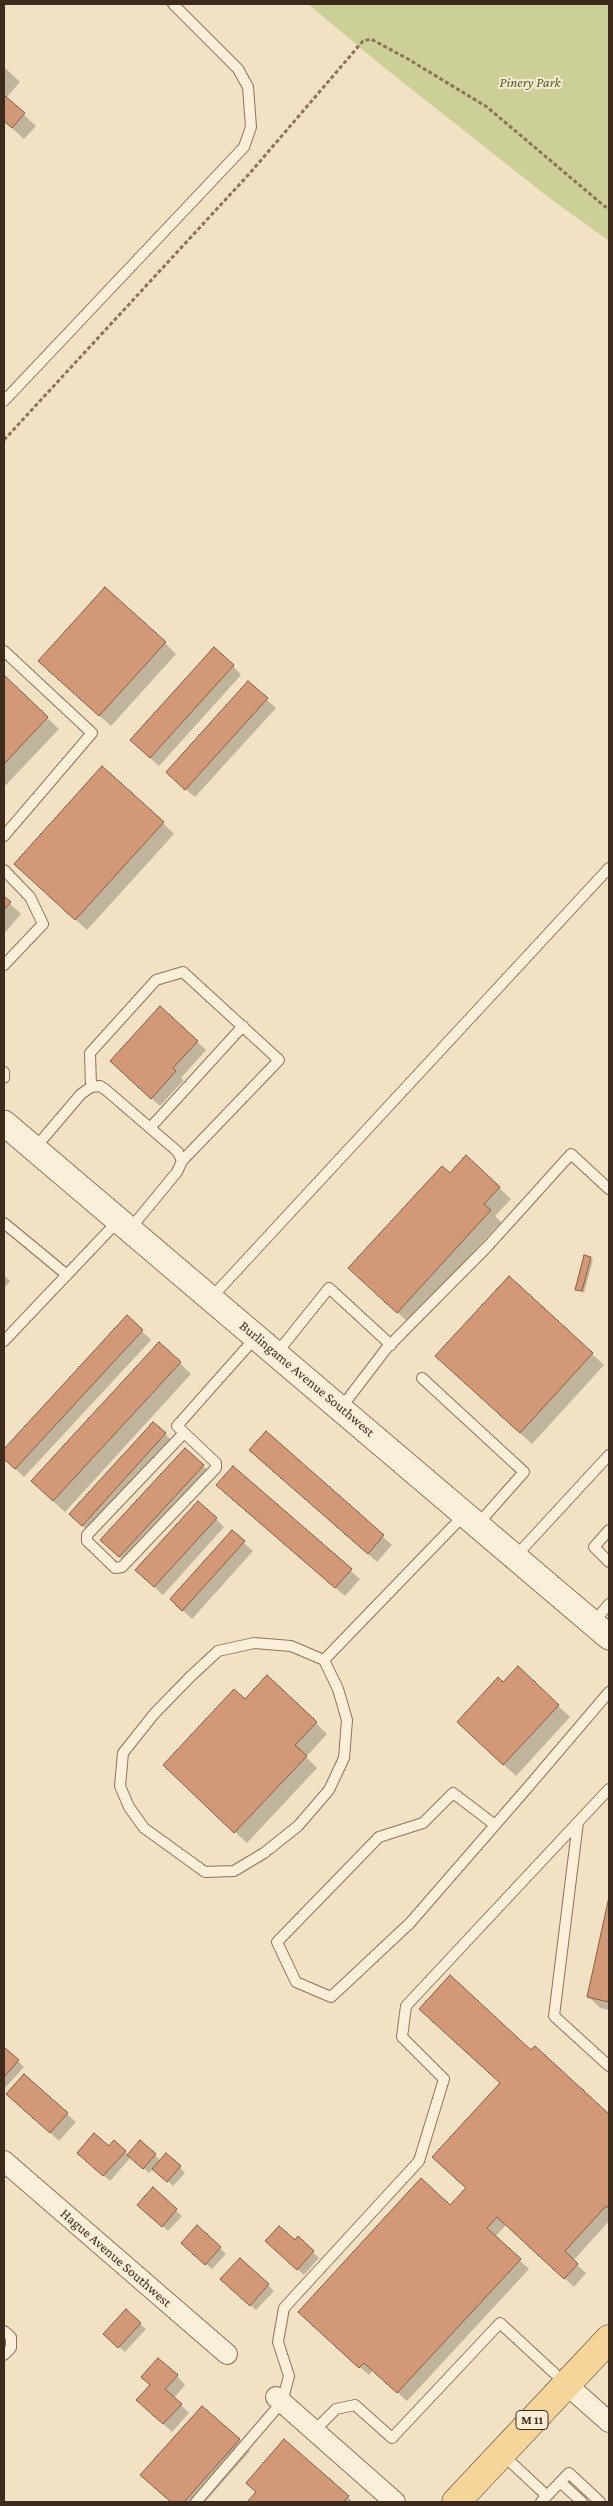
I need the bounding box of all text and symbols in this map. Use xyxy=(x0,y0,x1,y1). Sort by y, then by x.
park label: Pinery Park xyxy=(499,75,561,91)
street label: Burlingame Avenue Southwest xyxy=(236,1317,378,1441)
street label: Hague Avenue Southwest xyxy=(57,2205,175,2311)
road number: M 11 xyxy=(516,2410,548,2430)

